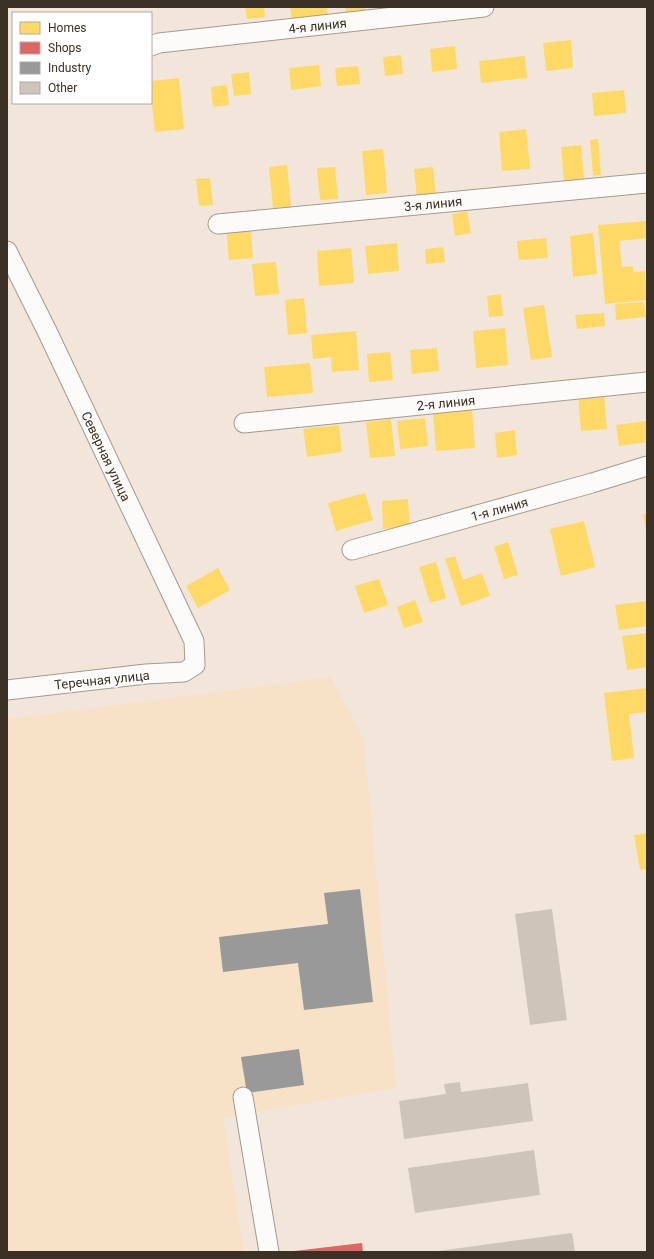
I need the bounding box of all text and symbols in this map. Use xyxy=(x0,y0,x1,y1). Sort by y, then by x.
legend xyxy=(12,12,152,104)
street label: 4-я линия xyxy=(288,15,347,36)
text: Homes xyxy=(48,21,86,35)
text: Shops xyxy=(48,41,82,55)
text: Industry xyxy=(48,61,92,75)
text: Other xyxy=(48,81,77,95)
street label: 3-я линия xyxy=(403,193,463,214)
street label: 2-я линия xyxy=(416,392,476,413)
street label: Северная улица xyxy=(79,409,134,504)
street label: 1-я линия xyxy=(469,494,530,524)
street label: Теречная улица xyxy=(54,668,150,692)

